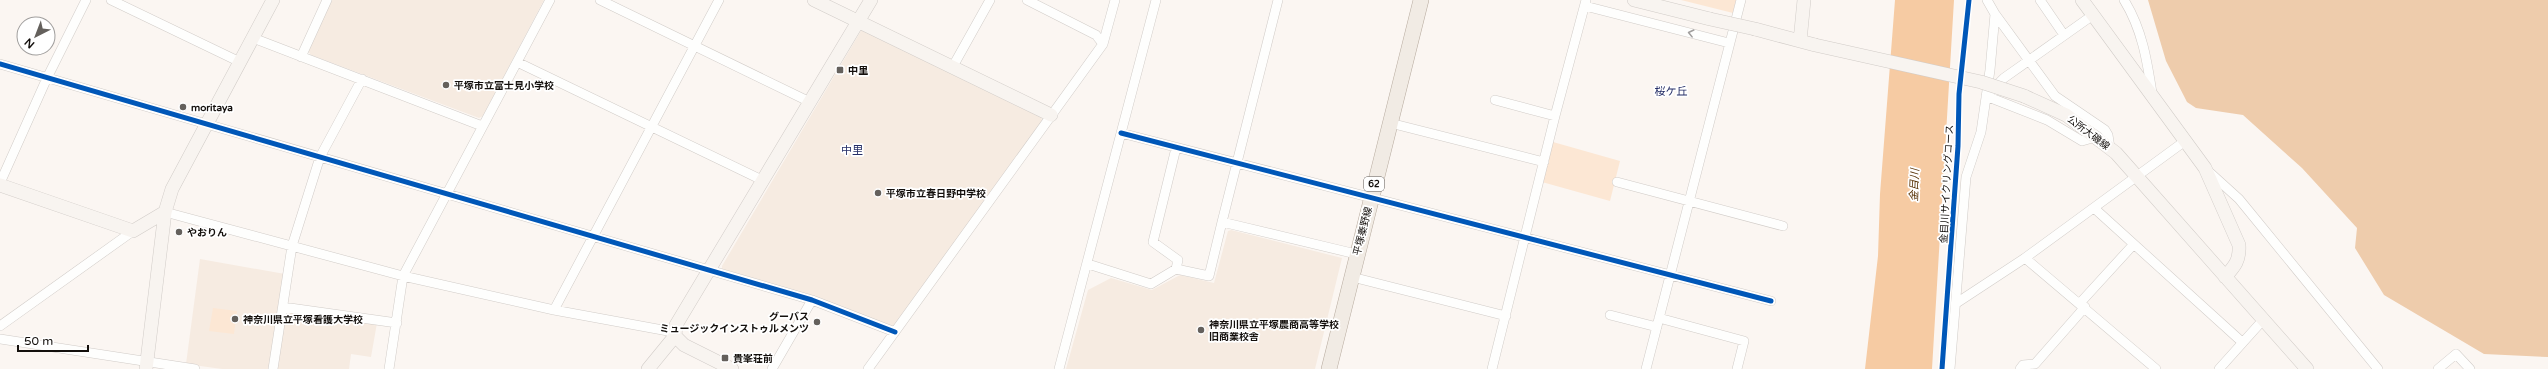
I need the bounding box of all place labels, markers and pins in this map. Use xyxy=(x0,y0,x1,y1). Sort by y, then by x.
marker: 中里 xyxy=(835,65,845,75)
place label: 中里 xyxy=(848,65,868,77)
marker: 平塚市立富士見小学校 xyxy=(441,80,451,90)
place label: 平塚市立富士見小学校 xyxy=(454,80,554,92)
marker: moritaya xyxy=(178,102,188,112)
place label: moritaya xyxy=(191,102,233,114)
marker: 平塚市立春日野中学校 xyxy=(873,188,883,198)
place label: 平塚市立春日野中学校 xyxy=(886,188,986,200)
marker: やおりん xyxy=(174,227,184,237)
place label: やおりん xyxy=(187,227,227,239)
place label: グーバス ミュージックインストゥルメンツ xyxy=(659,311,809,335)
marker: 神奈川県立平塚看護大学校 xyxy=(230,314,240,324)
place label: 神奈川県立平塚看護大学校 xyxy=(243,314,363,326)
marker: グーバス ミュージックインストゥルメンツ xyxy=(812,317,822,327)
place label: 神奈川県立平塚農商高等学校 旧商業校舎 xyxy=(1209,319,1339,343)
marker: 神奈川県立平塚農商高等学校 旧商業校舎 xyxy=(1196,325,1206,335)
marker: 貴峯荘前 xyxy=(720,353,730,363)
place label: 貴峯荘前 xyxy=(733,353,773,365)

